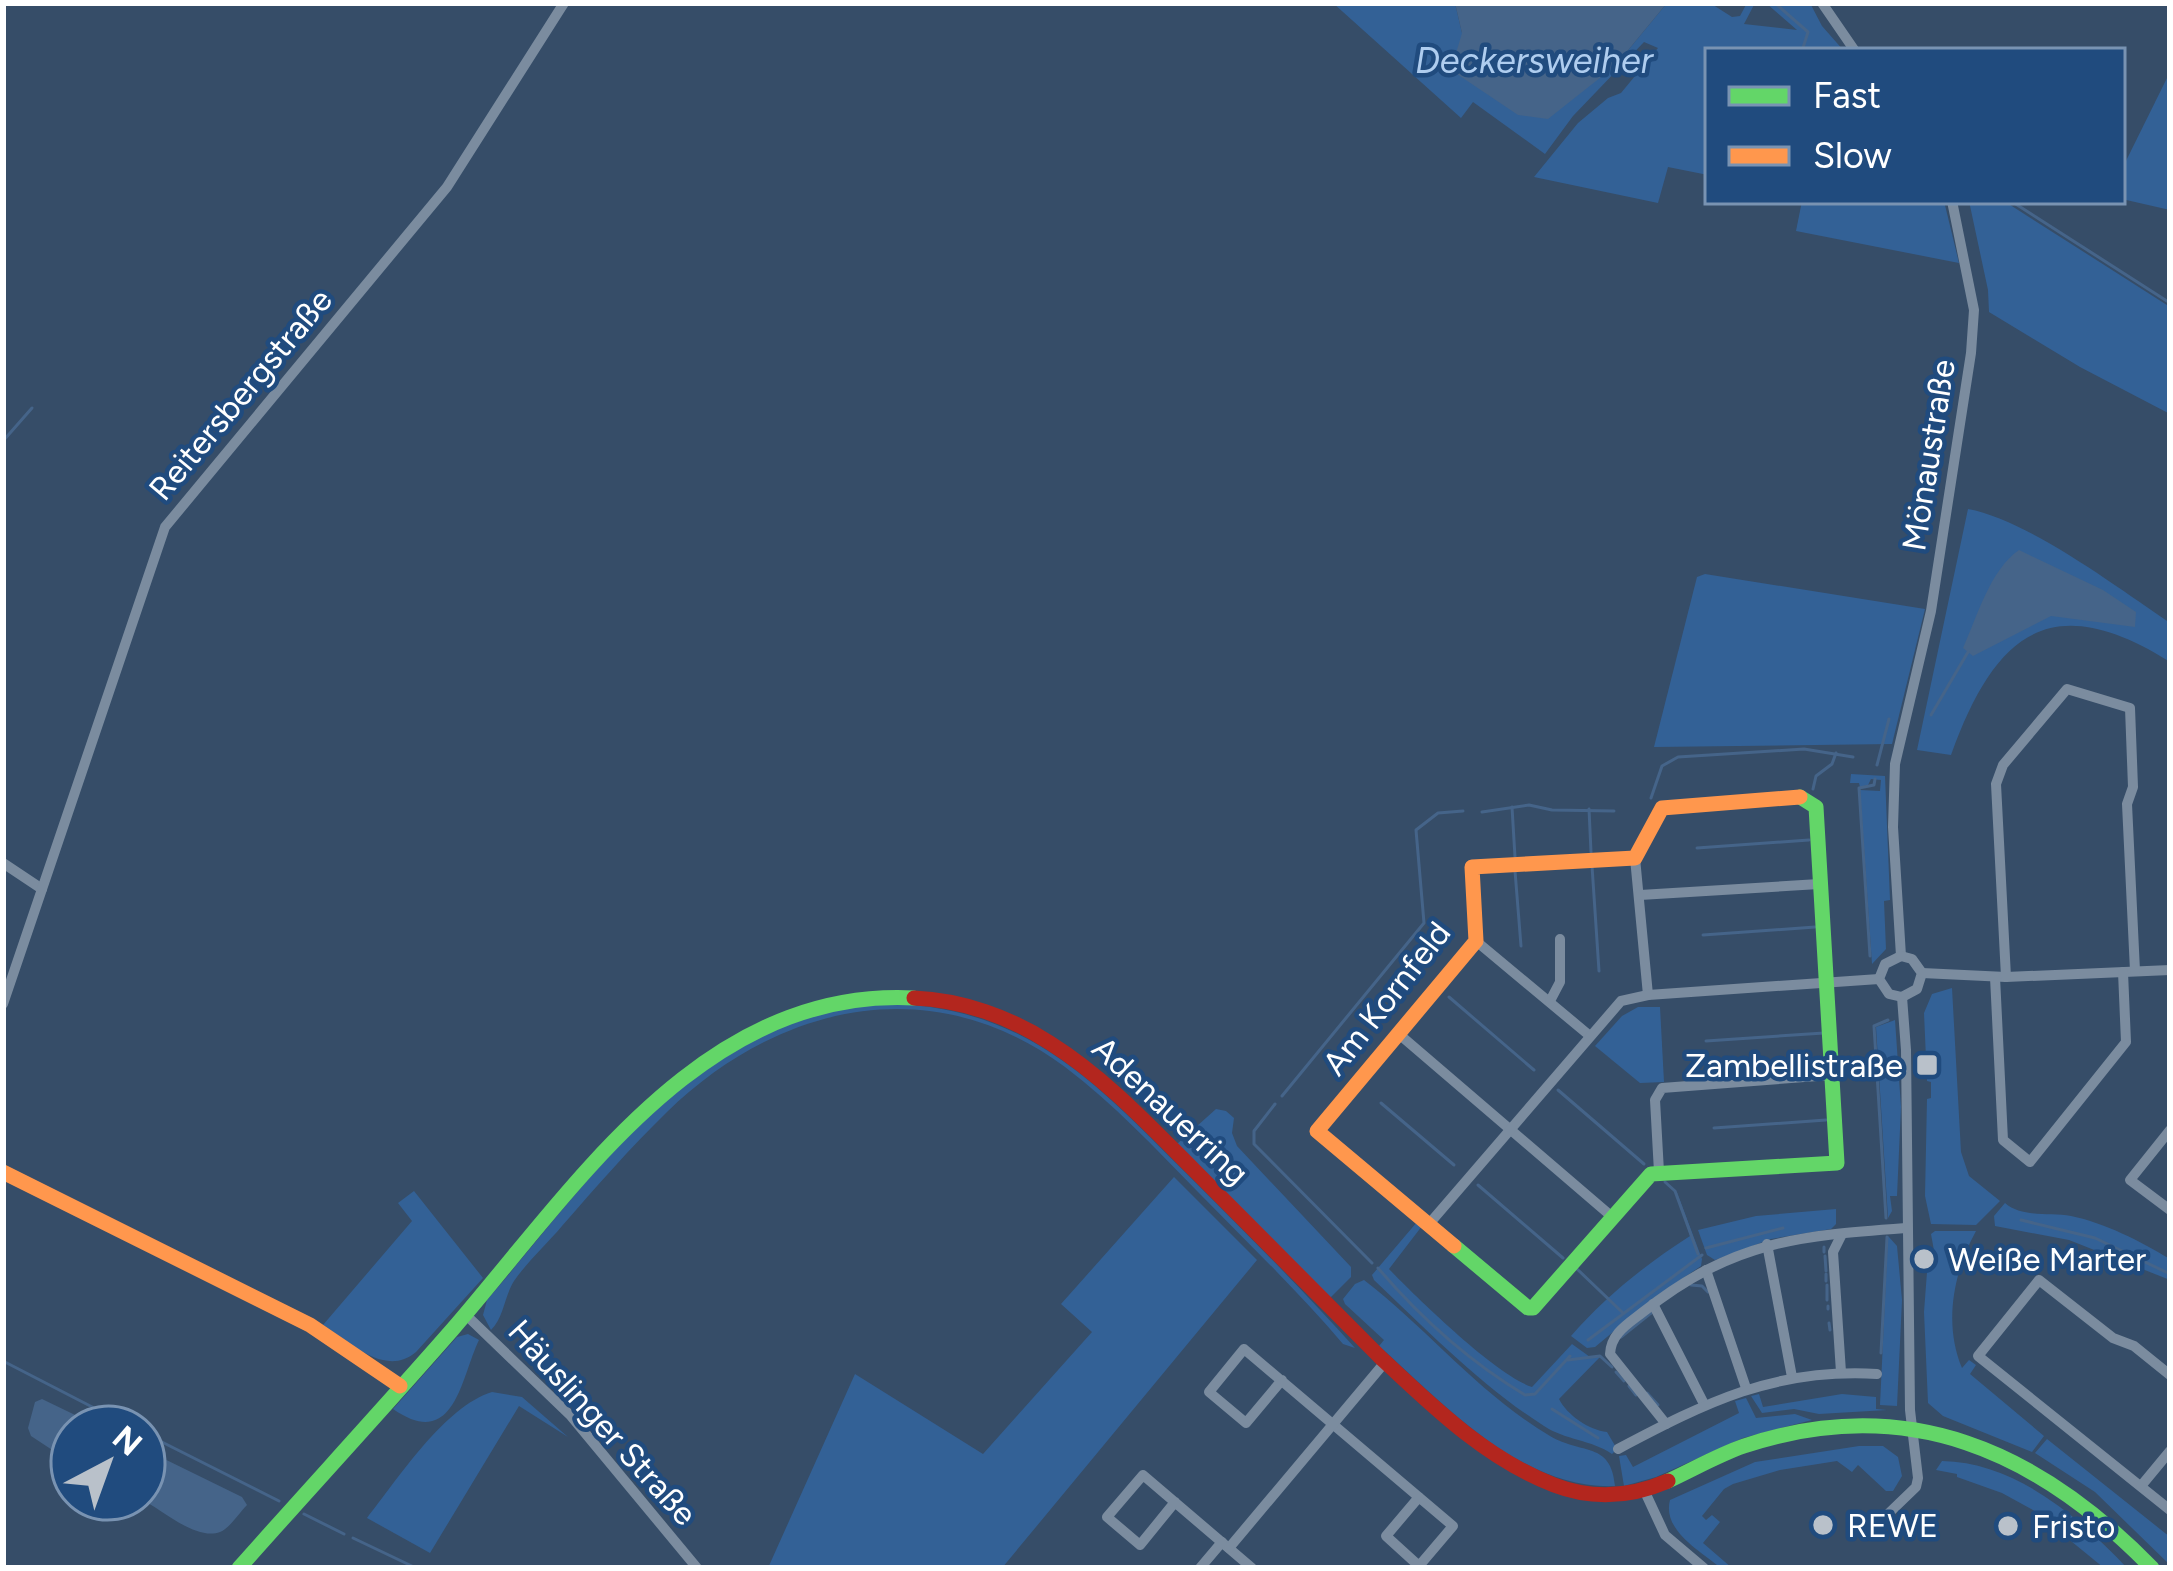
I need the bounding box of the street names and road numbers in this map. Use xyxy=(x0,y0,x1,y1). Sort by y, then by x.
street label: Reitersbergstraße xyxy=(141,281,340,508)
street label: Mönaustraße xyxy=(1894,357,1963,554)
street label: Am Kornfeld xyxy=(1314,914,1458,1083)
street label: Adenauerring xyxy=(1085,1028,1257,1192)
street label: Häuslinger Straße xyxy=(500,1312,705,1533)

